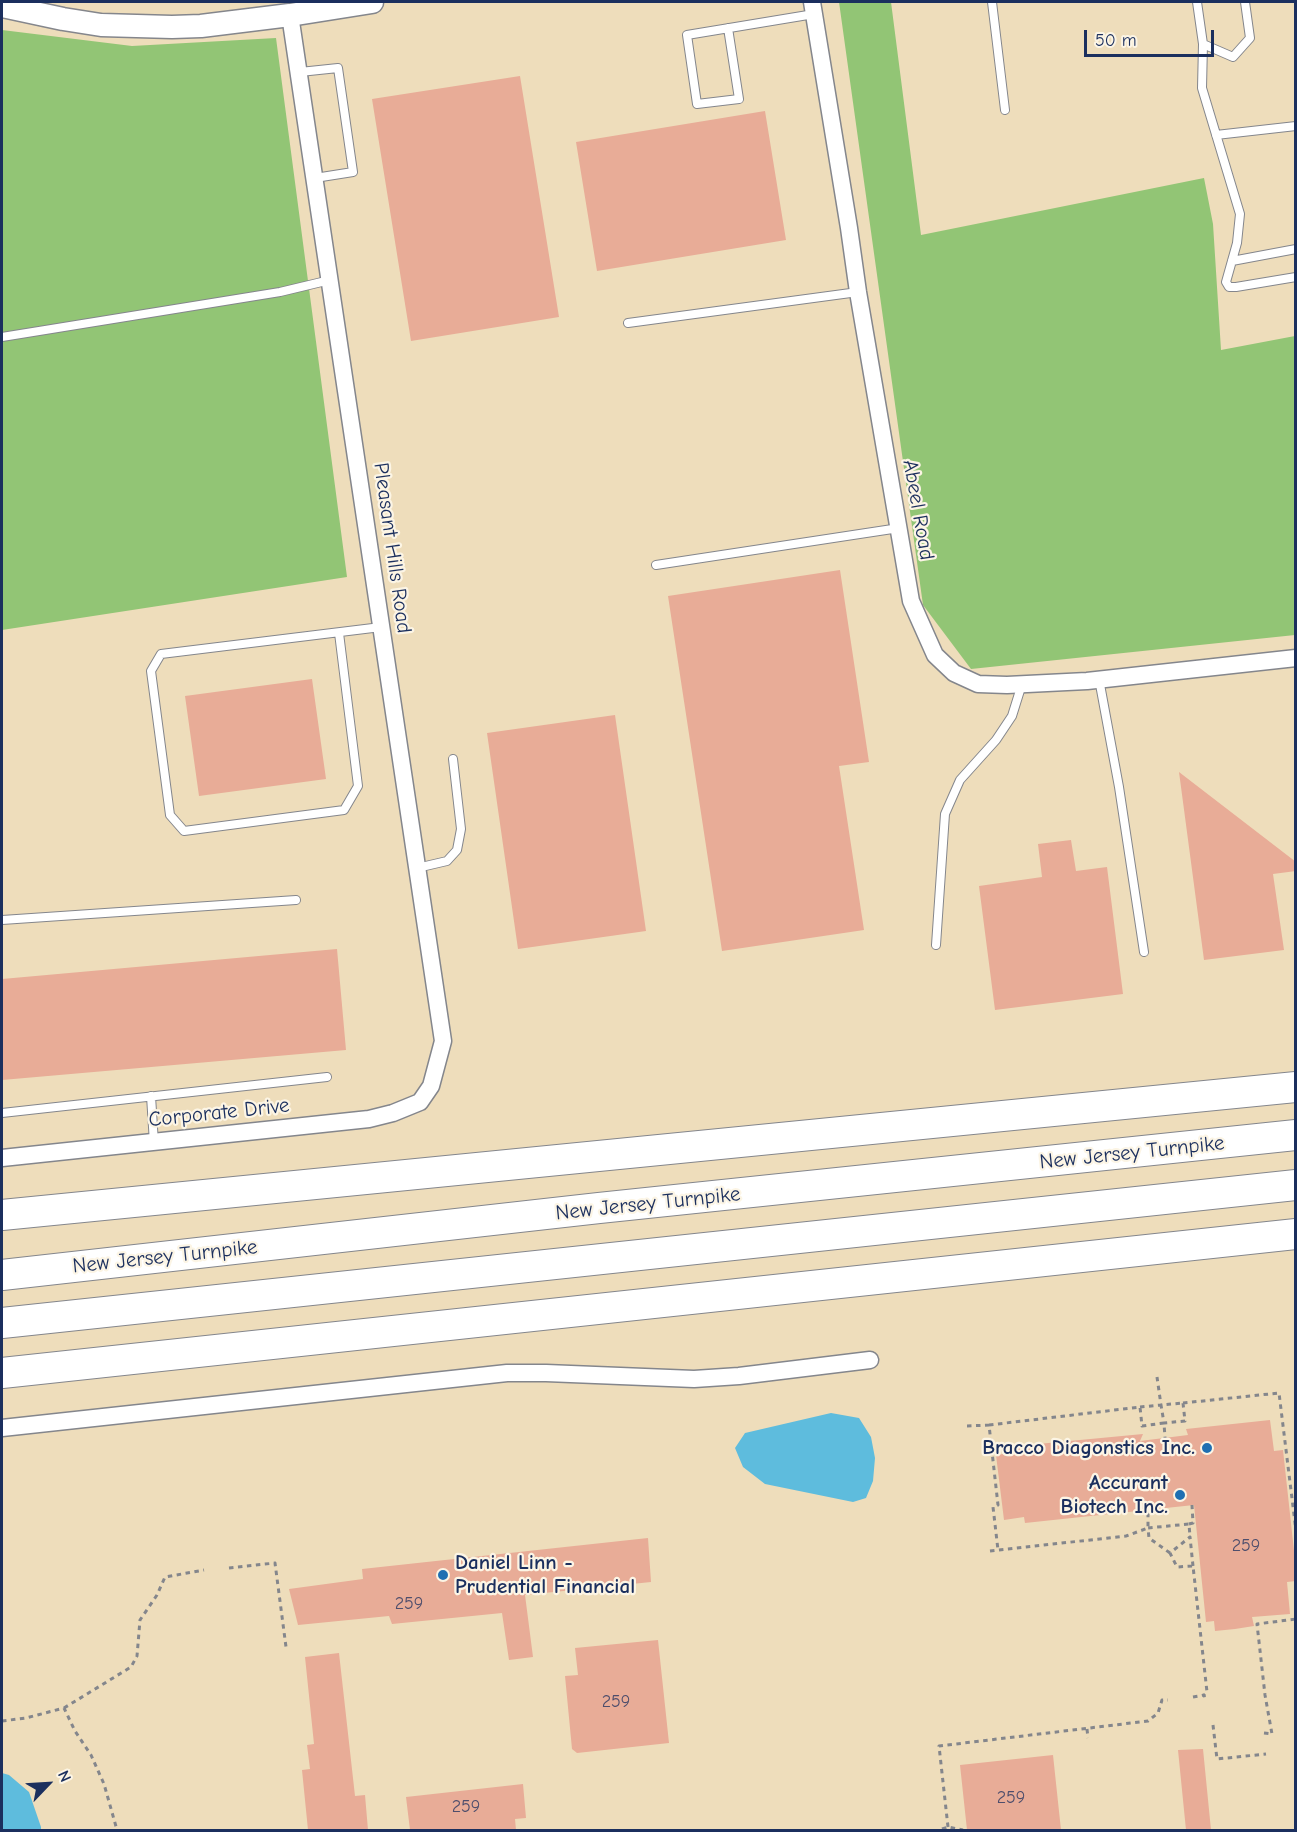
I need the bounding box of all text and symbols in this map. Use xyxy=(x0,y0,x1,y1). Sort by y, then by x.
scale bar xyxy=(1087,18,1218,56)
text: 50 m xyxy=(1095,30,1137,51)
street label: Abeel Road xyxy=(897,458,939,562)
street label: Pleasant Hills Road xyxy=(368,461,416,635)
street label: Corporate Drive xyxy=(147,1093,291,1133)
street label: New Jersey Turnpike xyxy=(1038,1131,1226,1175)
street label: New Jersey Turnpike xyxy=(554,1182,742,1226)
street label: New Jersey Turnpike xyxy=(71,1235,259,1279)
place label: Bracco Diagonstics Inc. xyxy=(982,1435,1195,1461)
marker: Bracco Diagonstics Inc. xyxy=(1200,1441,1214,1455)
place label: Accurant Biotech Inc. xyxy=(1061,1470,1168,1520)
marker: Accurant Biotech Inc. xyxy=(1173,1488,1187,1502)
house number: 259 xyxy=(1232,1535,1260,1557)
place label: Daniel Linn - Prudential Financial xyxy=(455,1550,635,1600)
marker: Daniel Linn - Prudential Financial xyxy=(436,1568,450,1582)
house number: 259 xyxy=(395,1593,423,1615)
house number: 259 xyxy=(602,1691,630,1713)
north arrow xyxy=(18,1754,78,1814)
text: N xyxy=(54,1768,75,1785)
house number: 259 xyxy=(997,1787,1025,1809)
house number: 259 xyxy=(452,1796,480,1818)

